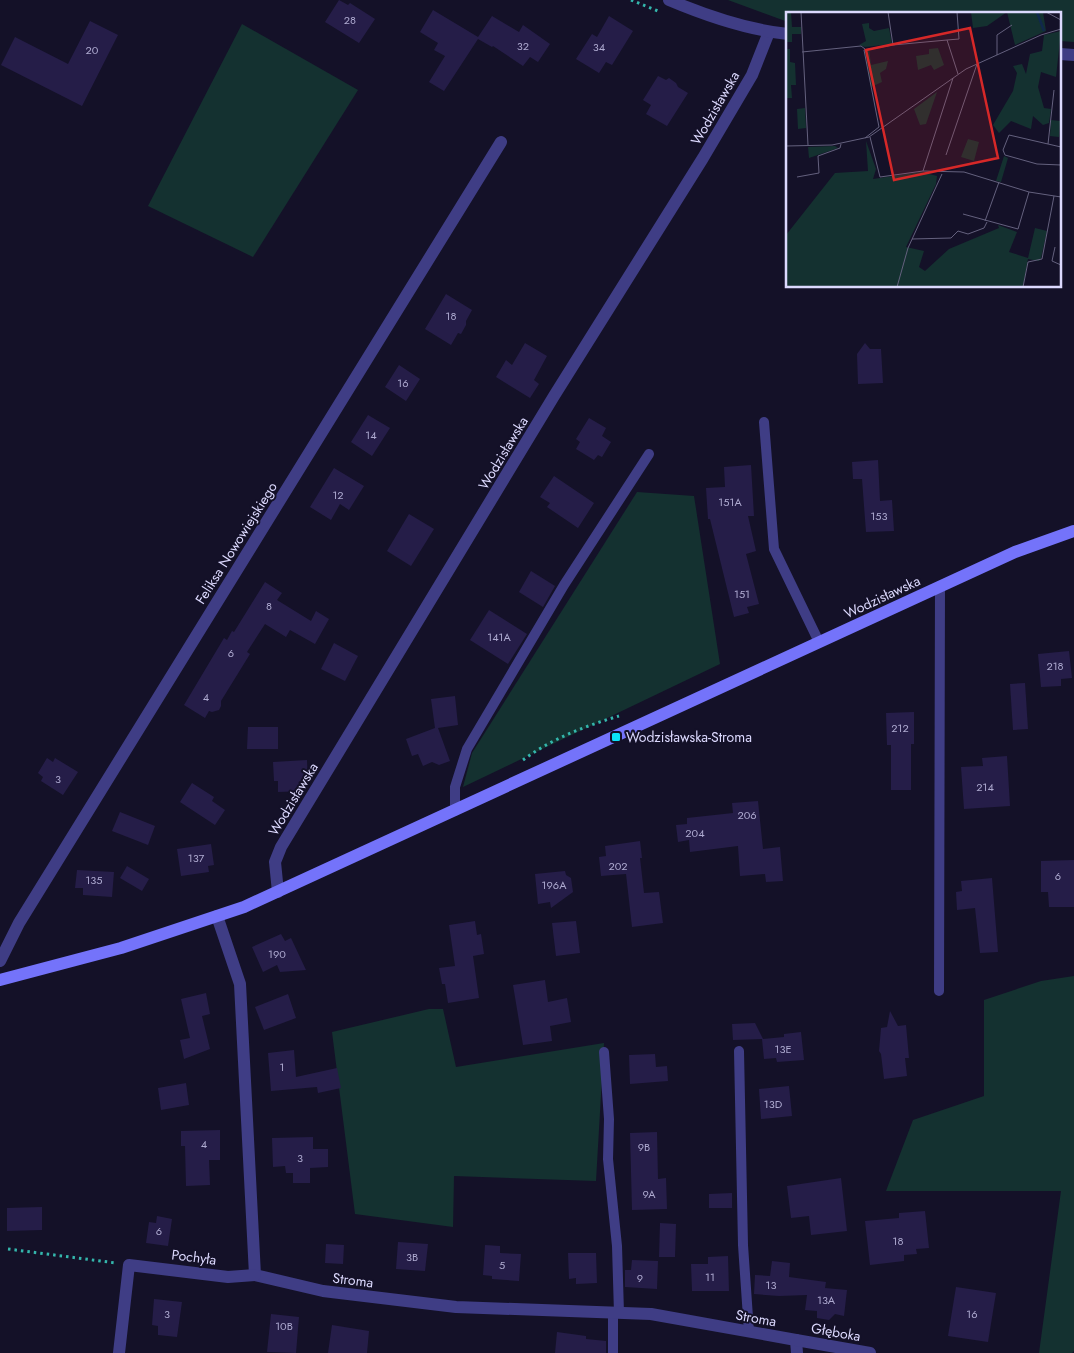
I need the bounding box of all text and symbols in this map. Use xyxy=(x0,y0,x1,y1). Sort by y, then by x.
house number: 28 xyxy=(344,12,356,28)
inset map xyxy=(786,12,1062,288)
house number: 32 xyxy=(517,38,529,54)
house number: 34 xyxy=(593,39,606,55)
house number: 20 xyxy=(86,42,99,58)
street label: Wodzisławska xyxy=(686,67,744,149)
house number: 18 xyxy=(446,308,456,324)
house number: 16 xyxy=(397,375,409,391)
street label: Wodzisławska xyxy=(473,413,533,493)
house number: 14 xyxy=(365,427,377,443)
street label: Feliksa Nowowiejskiego xyxy=(190,478,282,608)
house number: 12 xyxy=(332,487,344,503)
house number: 151A xyxy=(718,494,742,510)
house number: 153 xyxy=(870,508,888,524)
street label: Wodzisławska xyxy=(841,571,923,623)
house number: 151 xyxy=(734,586,750,602)
house number: 8 xyxy=(266,598,272,614)
house number: 141A xyxy=(487,629,512,645)
house number: 6 xyxy=(228,645,234,661)
house number: 218 xyxy=(1046,658,1064,674)
house number: 4 xyxy=(203,689,210,705)
house number: 212 xyxy=(891,720,909,736)
place label: Wodzisławska-Stroma xyxy=(626,727,752,747)
marker: Wodzisławska-Stroma xyxy=(610,731,622,743)
street label: Wodzisławska xyxy=(263,759,323,839)
house number: 3 xyxy=(55,771,61,787)
house number: 214 xyxy=(976,779,994,795)
house number: 206 xyxy=(737,807,757,823)
house number: 204 xyxy=(685,825,705,841)
house number: 137 xyxy=(188,850,205,866)
house number: 202 xyxy=(608,858,628,874)
house number: 6 xyxy=(1055,868,1061,884)
house number: 135 xyxy=(85,872,103,888)
house number: 196A xyxy=(542,877,567,893)
house number: 190 xyxy=(268,946,286,962)
house number: 13E xyxy=(774,1041,792,1057)
house number: 1 xyxy=(280,1059,284,1075)
house number: 13D xyxy=(764,1096,783,1112)
house number: 4 xyxy=(201,1136,208,1152)
house number: 9B xyxy=(638,1139,650,1155)
house number: 3 xyxy=(297,1150,303,1166)
house number: 9A xyxy=(643,1186,656,1202)
house number: 6 xyxy=(156,1223,162,1239)
house number: 18 xyxy=(893,1233,903,1249)
street label: Pochyła xyxy=(170,1244,218,1270)
house number: 3B xyxy=(406,1249,418,1265)
house number: 5 xyxy=(499,1257,505,1273)
street label: Stroma xyxy=(331,1268,375,1292)
house number: 11 xyxy=(705,1269,715,1285)
house number: 9 xyxy=(637,1270,643,1286)
house number: 13 xyxy=(766,1277,776,1293)
house number: 13A xyxy=(817,1292,836,1308)
street label: Stroma xyxy=(734,1305,778,1331)
house number: 3 xyxy=(164,1306,170,1322)
house number: 16 xyxy=(966,1306,978,1322)
house number: 10B xyxy=(275,1318,293,1334)
street label: Głęboka xyxy=(810,1318,862,1346)

